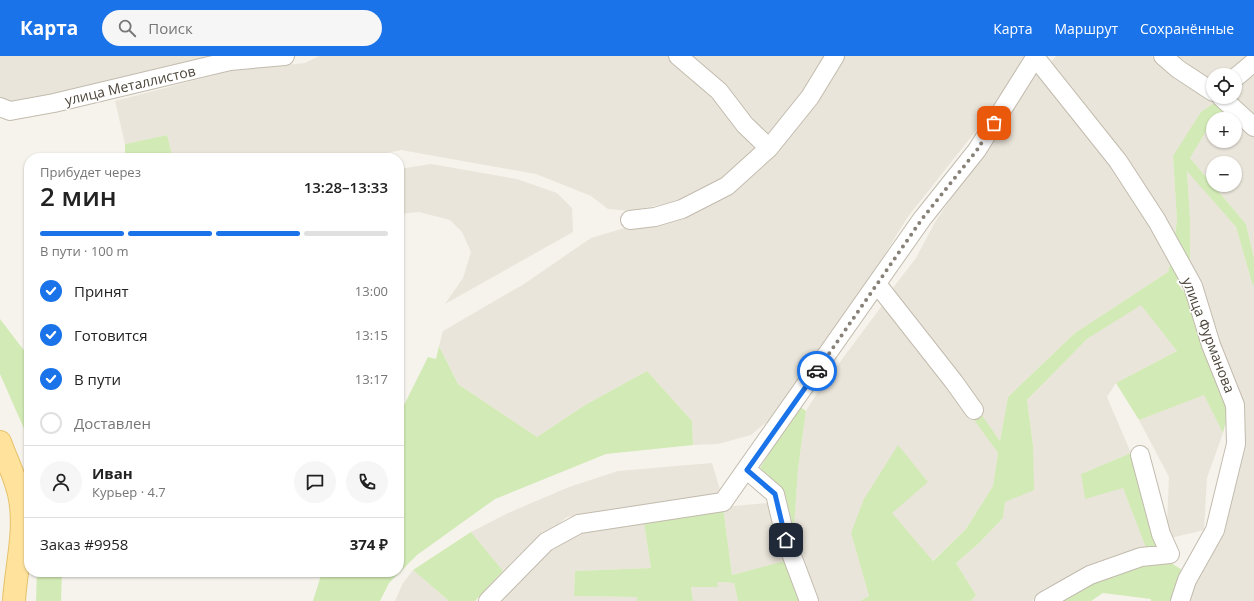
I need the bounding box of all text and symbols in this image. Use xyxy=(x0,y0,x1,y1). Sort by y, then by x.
search box xyxy=(102,10,382,46)
text: Карта xyxy=(20,15,78,41)
icon: search xyxy=(116,17,138,39)
text: Поиск xyxy=(148,18,193,38)
text: Карта xyxy=(993,19,1032,38)
text: Маршрут xyxy=(1054,19,1118,38)
text: Сохранённые xyxy=(1140,19,1234,38)
street label: улица Металлистов xyxy=(63,61,197,109)
map controls xyxy=(1206,68,1242,192)
button: locate xyxy=(1206,68,1242,104)
pin xyxy=(977,106,1011,140)
icon: bag xyxy=(983,112,1005,134)
button: + xyxy=(1206,112,1242,148)
button: − xyxy=(1206,156,1242,192)
text: Прибудет через xyxy=(40,163,141,181)
text: 13:28–13:33 xyxy=(304,177,388,197)
text: 2 мин xyxy=(40,178,117,214)
text: В пути · 100 m xyxy=(40,242,129,260)
street label: улица Фурманова xyxy=(1178,275,1240,395)
icon: check xyxy=(40,280,62,302)
text: Принят xyxy=(74,281,129,301)
text: 13:00 xyxy=(355,282,388,300)
icon: check xyxy=(40,324,62,346)
text: Готовится xyxy=(74,325,148,345)
text: 13:15 xyxy=(355,326,388,344)
courier xyxy=(797,351,837,391)
icon: car xyxy=(806,360,828,382)
icon: check xyxy=(40,368,62,390)
text: В пути xyxy=(74,369,121,389)
text: 13:17 xyxy=(355,370,388,388)
text: Доставлен xyxy=(74,413,151,433)
button: person xyxy=(40,461,82,503)
button: chat xyxy=(294,461,336,503)
button: phone xyxy=(346,461,388,503)
text: Иван xyxy=(92,463,133,483)
text: Курьер · 4.7 xyxy=(92,483,166,501)
pin xyxy=(769,523,803,557)
icon: home xyxy=(775,529,797,551)
text: Заказ #9958 xyxy=(40,534,128,554)
text: 374 ₽ xyxy=(350,534,388,554)

